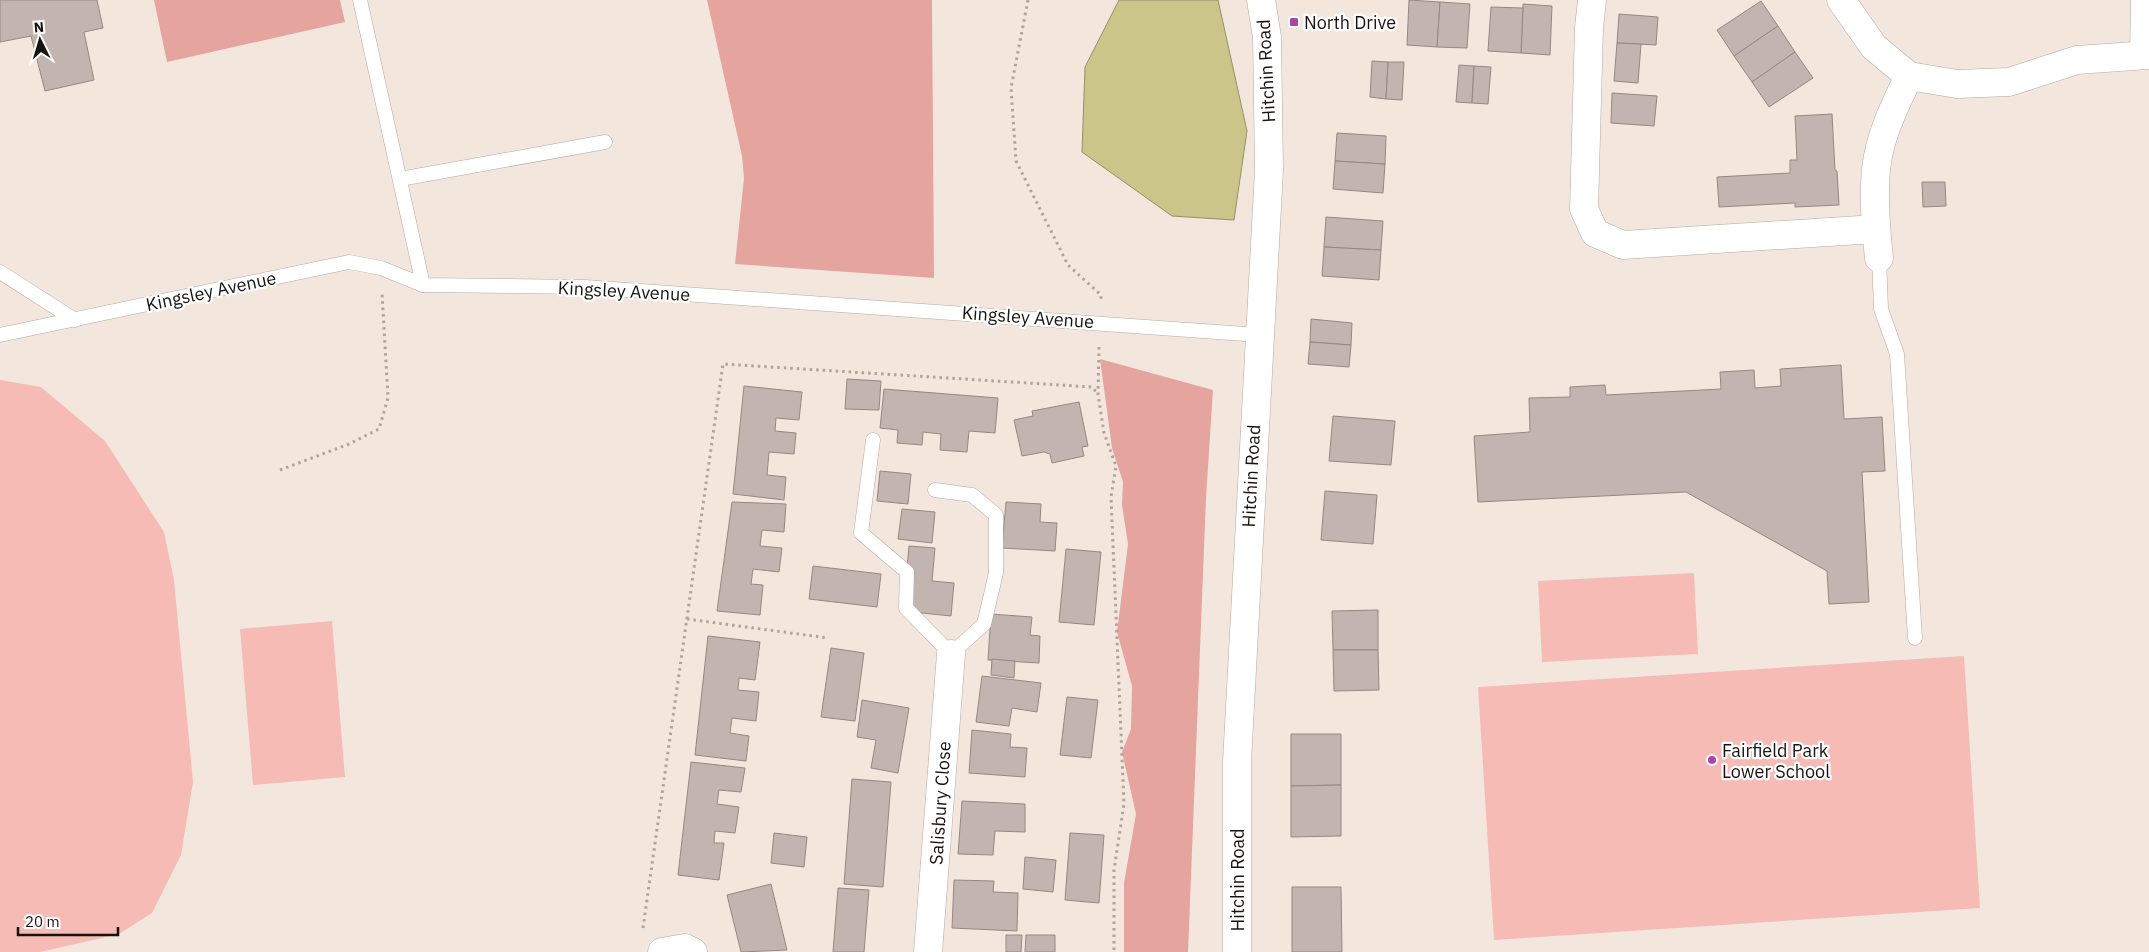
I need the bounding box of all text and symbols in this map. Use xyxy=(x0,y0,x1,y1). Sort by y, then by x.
place label: North Drive xyxy=(1304,11,1396,34)
north arrow xyxy=(15,15,65,65)
marker: North Drive xyxy=(1288,16,1300,28)
text: N xyxy=(33,18,45,36)
street label: Hitchin Road xyxy=(1252,19,1280,123)
street label: Kingsley Avenue xyxy=(144,266,278,316)
street label: Kingsley Avenue xyxy=(557,276,691,306)
street label: Kingsley Avenue xyxy=(961,301,1095,333)
street label: Hitchin Road xyxy=(1237,424,1265,528)
place label: Fairfield Park Lower School xyxy=(1722,739,1830,783)
street label: Salisbury Close xyxy=(924,740,956,866)
marker: Fairfield Park Lower School xyxy=(1706,754,1718,766)
street label: Hitchin Road xyxy=(1226,828,1249,932)
scale bar xyxy=(18,904,118,936)
text: 20 m xyxy=(25,912,60,931)

